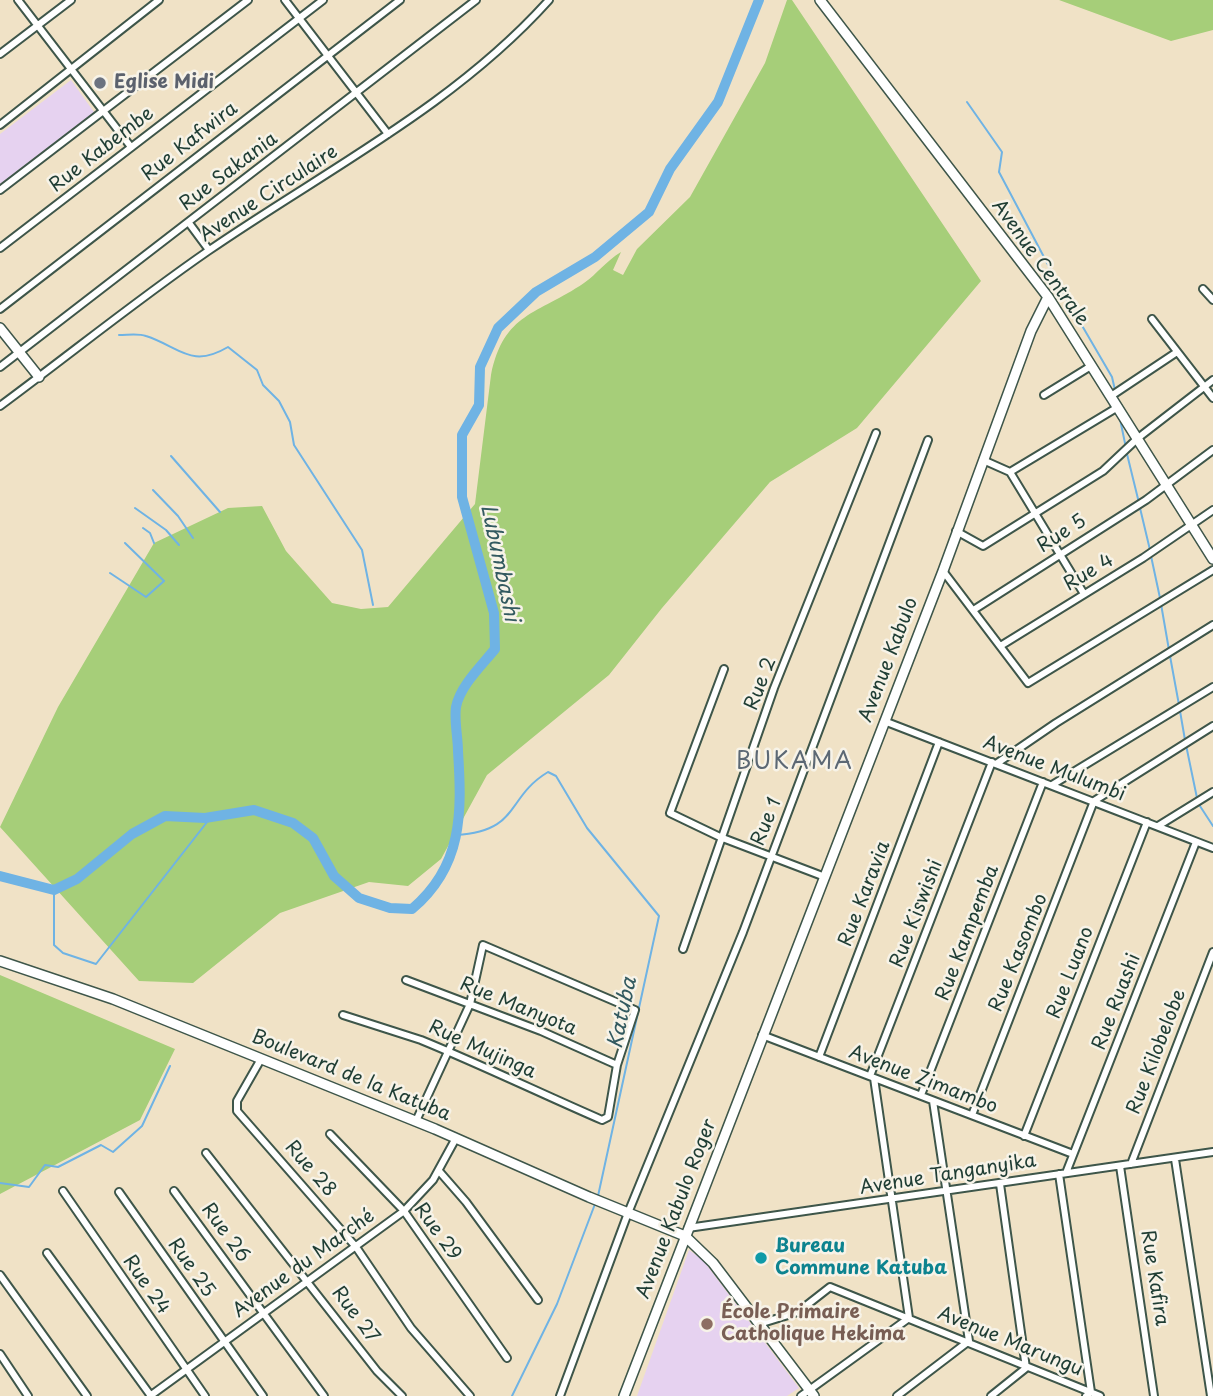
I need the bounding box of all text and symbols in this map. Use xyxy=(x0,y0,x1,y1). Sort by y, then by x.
place label: Eglise Midi xyxy=(114,72,214,94)
marker: Eglise Midi xyxy=(92,75,108,91)
street label: Rue Kafwira xyxy=(138,98,242,186)
street label: Rue Kabembe xyxy=(45,102,159,198)
street label: Rue Sakania xyxy=(176,128,282,216)
street label: Avenue Circulaire xyxy=(196,141,342,247)
street label: Avenue Centrale xyxy=(987,195,1093,331)
water label: Lubumbashi xyxy=(474,502,524,624)
street label: Rue 5 xyxy=(1033,510,1091,558)
street label: Rue 4 xyxy=(1060,549,1118,597)
street label: Avenue Kabulo xyxy=(855,595,923,725)
street label: Rue 2 xyxy=(741,654,781,714)
street label: Avenue Mulumbi xyxy=(980,731,1128,807)
district label: BUKAMA xyxy=(737,749,853,777)
street label: Rue 1 xyxy=(747,795,787,849)
street label: Rue Karavia xyxy=(834,838,896,950)
street label: Rue Kiswishi xyxy=(886,857,948,971)
street label: Rue Kampemba xyxy=(932,862,1004,1004)
street label: Rue Kasombo xyxy=(985,891,1053,1015)
street label: Rue Luano xyxy=(1043,924,1099,1022)
street label: Rue Ruashi xyxy=(1088,951,1146,1053)
street label: Rue Manyota xyxy=(456,973,580,1041)
water label: Katuba xyxy=(603,975,643,1051)
street label: Rue Kilobelobe xyxy=(1123,986,1191,1118)
street label: Rue Mujinga xyxy=(425,1016,539,1084)
street label: Boulevard de la Katuba xyxy=(248,1026,454,1126)
street label: Avenue Zimambo xyxy=(846,1041,1000,1119)
street label: Avenue Kabulo Roger xyxy=(632,1116,722,1302)
street label: Rue 28 xyxy=(280,1136,340,1202)
street label: Avenue Tanganyika xyxy=(858,1150,1038,1200)
street label: Rue 26 xyxy=(196,1199,254,1267)
street label: Rue 29 xyxy=(408,1199,466,1265)
street label: Avenue du Marché xyxy=(229,1205,379,1323)
street label: Rue Kafira xyxy=(1135,1228,1173,1328)
street label: Rue 25 xyxy=(163,1234,219,1302)
place label: Bureau Commune Katuba xyxy=(775,1236,947,1280)
marker: Bureau Commune Katuba xyxy=(753,1250,769,1266)
street label: Rue 24 xyxy=(117,1251,175,1319)
street label: Rue 27 xyxy=(326,1282,384,1348)
place label: École Primaire Catholique Hekima xyxy=(721,1302,905,1346)
street label: Avenue Marungu xyxy=(934,1302,1086,1382)
marker: École Primaire Catholique Hekima xyxy=(699,1316,715,1332)

